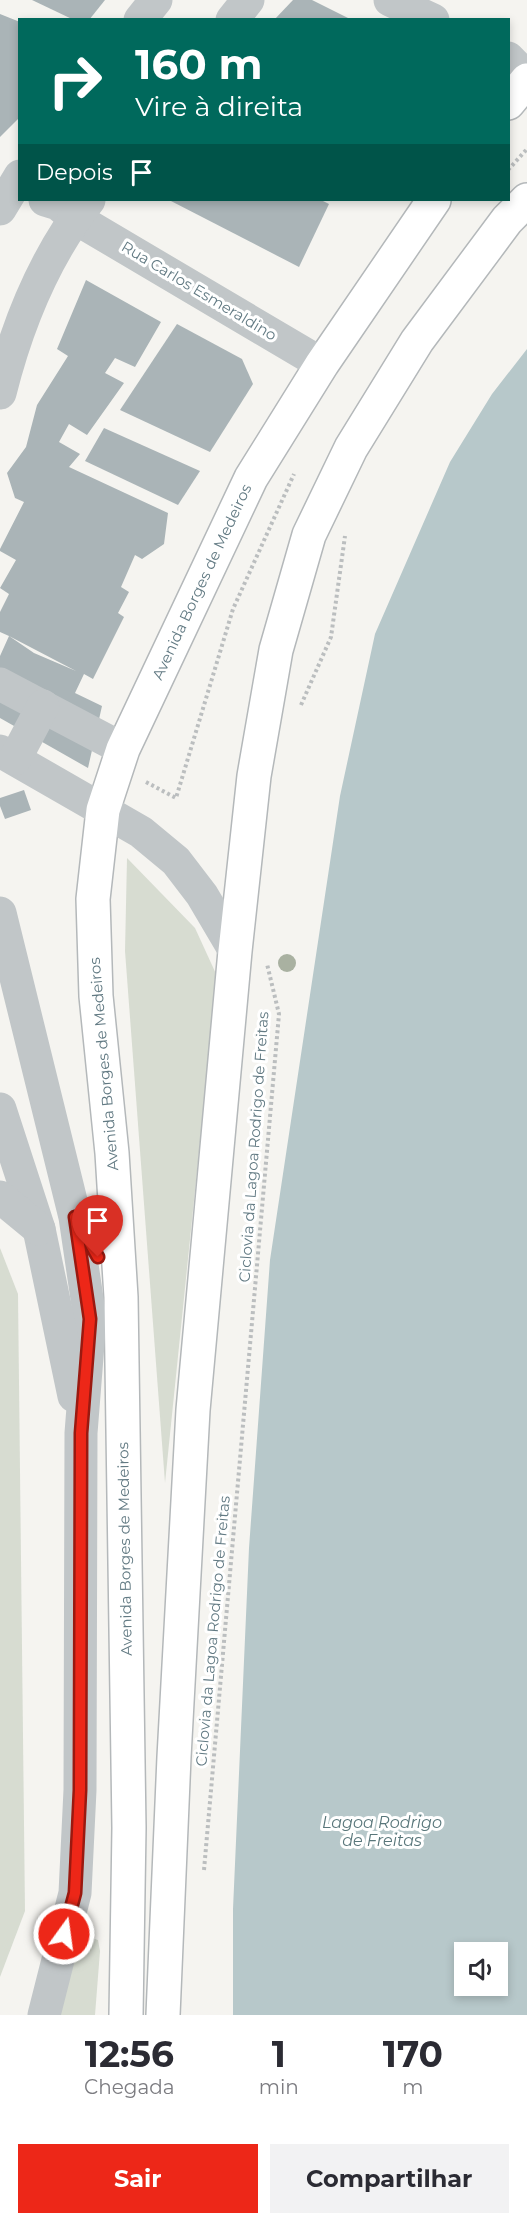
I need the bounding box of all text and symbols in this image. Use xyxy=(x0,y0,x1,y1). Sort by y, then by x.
text: 160 m xyxy=(135,38,263,90)
icon: right xyxy=(36,42,114,120)
text: Vire à direita xyxy=(135,90,303,123)
icon: arrive xyxy=(125,156,158,189)
text: Depois xyxy=(36,159,113,186)
street label: Rua Carlos Esmeraldino xyxy=(118,237,280,345)
street label: Avenida Borges de Medeiros xyxy=(148,481,255,683)
street label: Avenida Borges de Medeiros xyxy=(85,957,122,1171)
street label: Ciclovia da Lagoa Rodrigo de Freitas xyxy=(235,1011,272,1283)
pin xyxy=(72,1195,123,1257)
icon: arrive xyxy=(81,1204,114,1237)
street label: Avenida Borges de Medeiros xyxy=(113,1442,136,1656)
street label: Ciclovia da Lagoa Rodrigo de Freitas xyxy=(191,1495,234,1767)
water label: Lagoa Rodrigo de Freitas xyxy=(322,1813,442,1850)
position arrow xyxy=(32,1902,96,1966)
map controls xyxy=(454,1942,508,1996)
button: sound xyxy=(454,1942,508,1996)
text: 12:56 xyxy=(85,2032,174,2076)
text: 1 xyxy=(272,2032,286,2076)
text: 170 xyxy=(383,2032,443,2076)
text: Chegada xyxy=(84,2075,175,2099)
text: min xyxy=(259,2075,299,2099)
text: m xyxy=(402,2075,424,2099)
button: Sair xyxy=(18,2144,258,2213)
button: Compartilhar xyxy=(270,2144,509,2213)

